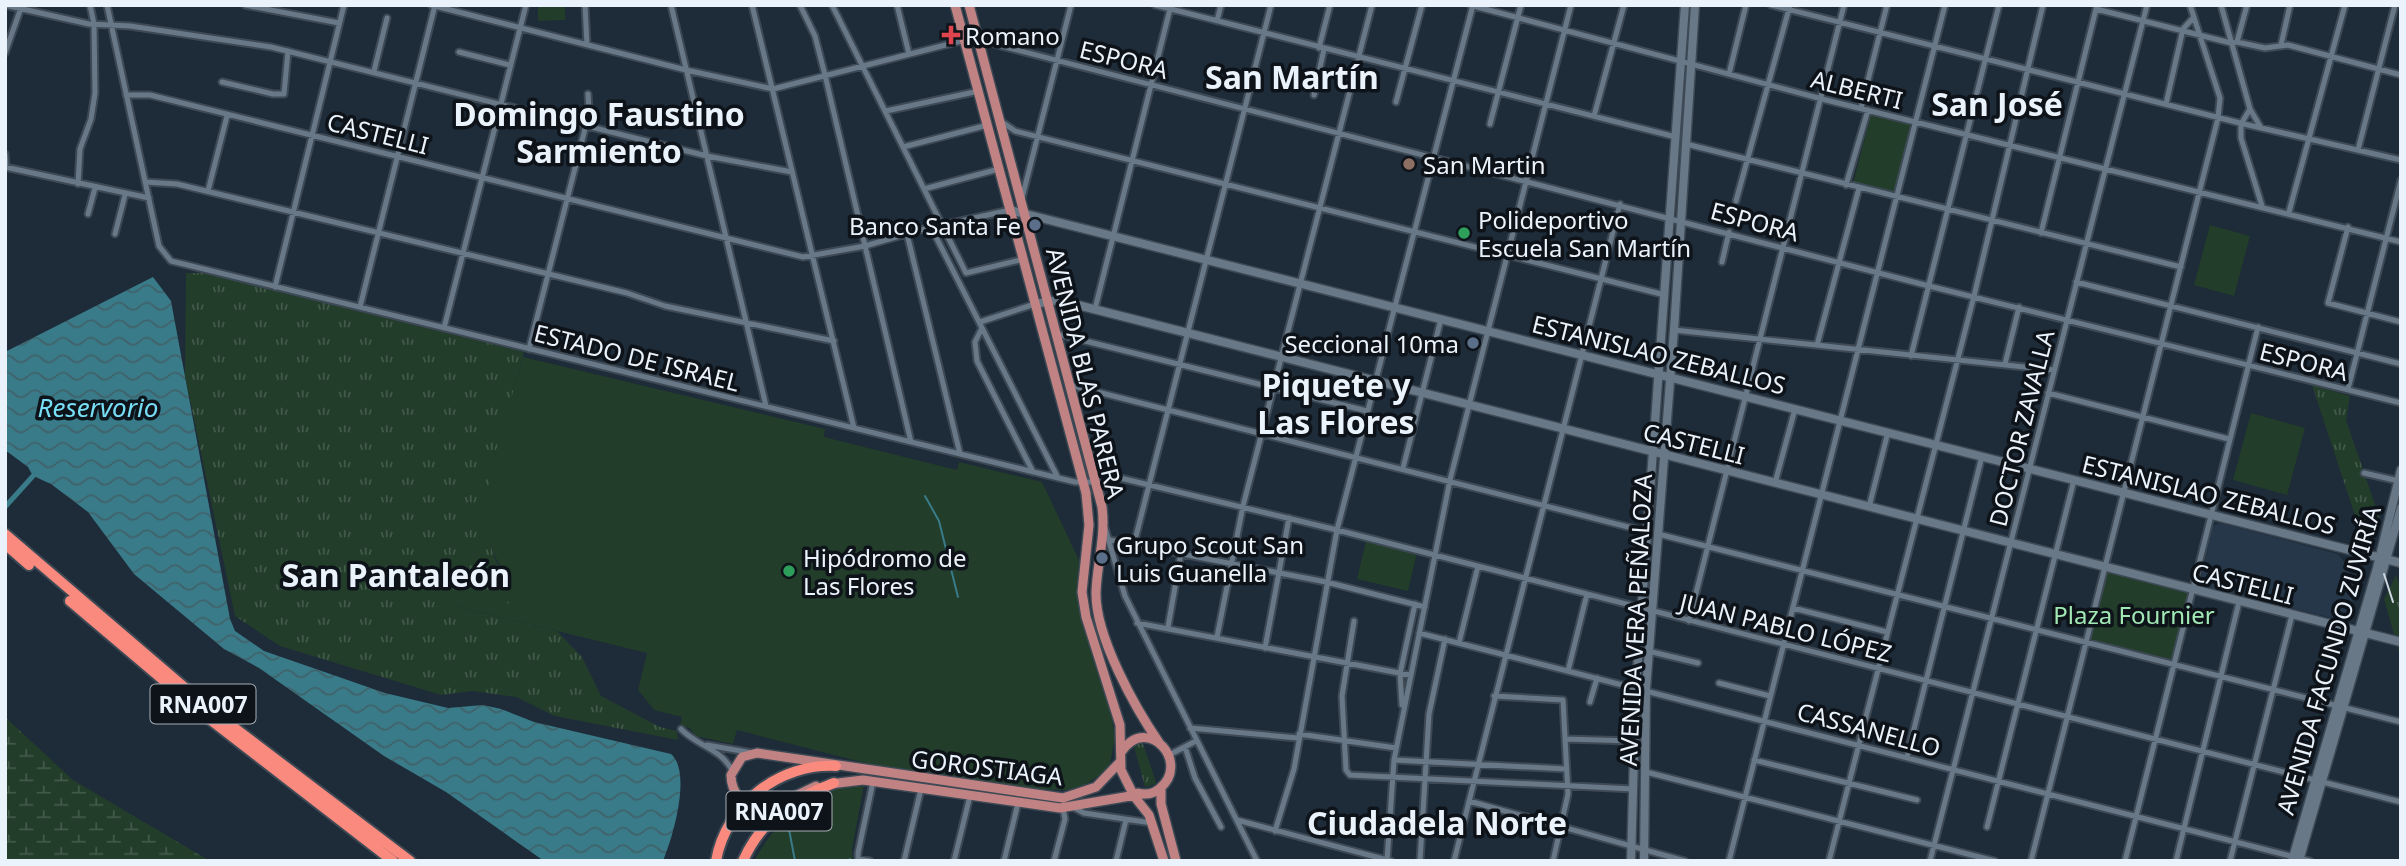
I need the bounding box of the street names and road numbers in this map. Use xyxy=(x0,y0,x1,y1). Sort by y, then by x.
street label: ESPORA xyxy=(1076,32,1172,86)
street label: ALBERTI xyxy=(1808,62,1906,116)
street label: CASTELLI xyxy=(324,104,432,162)
street label: ESPORA xyxy=(1707,193,1803,249)
street label: AVENIDA BLAS PARERA xyxy=(1039,244,1133,502)
street label: ESTANISLAO ZEBALLOS xyxy=(1529,307,1789,401)
street label: ESTADO DE ISRAEL xyxy=(531,316,743,398)
street label: DOCTOR ZAVALLA xyxy=(1981,326,2062,530)
street label: ESPORA xyxy=(2256,334,2352,388)
street label: CASTELLI xyxy=(1640,414,1748,472)
street label: ESTANISLAO ZEBALLOS xyxy=(2079,447,2339,541)
street label: AVENIDA VERA PEÑALOZA xyxy=(1611,472,1659,767)
street label: AVENIDA FACUNDO ZUVIRÍA xyxy=(2268,501,2388,818)
street label: CASTELLI xyxy=(2189,554,2297,612)
street label: JUAN PABLO LÓPEZ xyxy=(1675,584,1895,669)
road number: RNA007 xyxy=(150,684,256,724)
street label: CASSANELLO xyxy=(1794,694,1944,764)
street label: GOROSTIAGA xyxy=(909,741,1065,793)
road number: RNA007 xyxy=(726,792,832,831)

